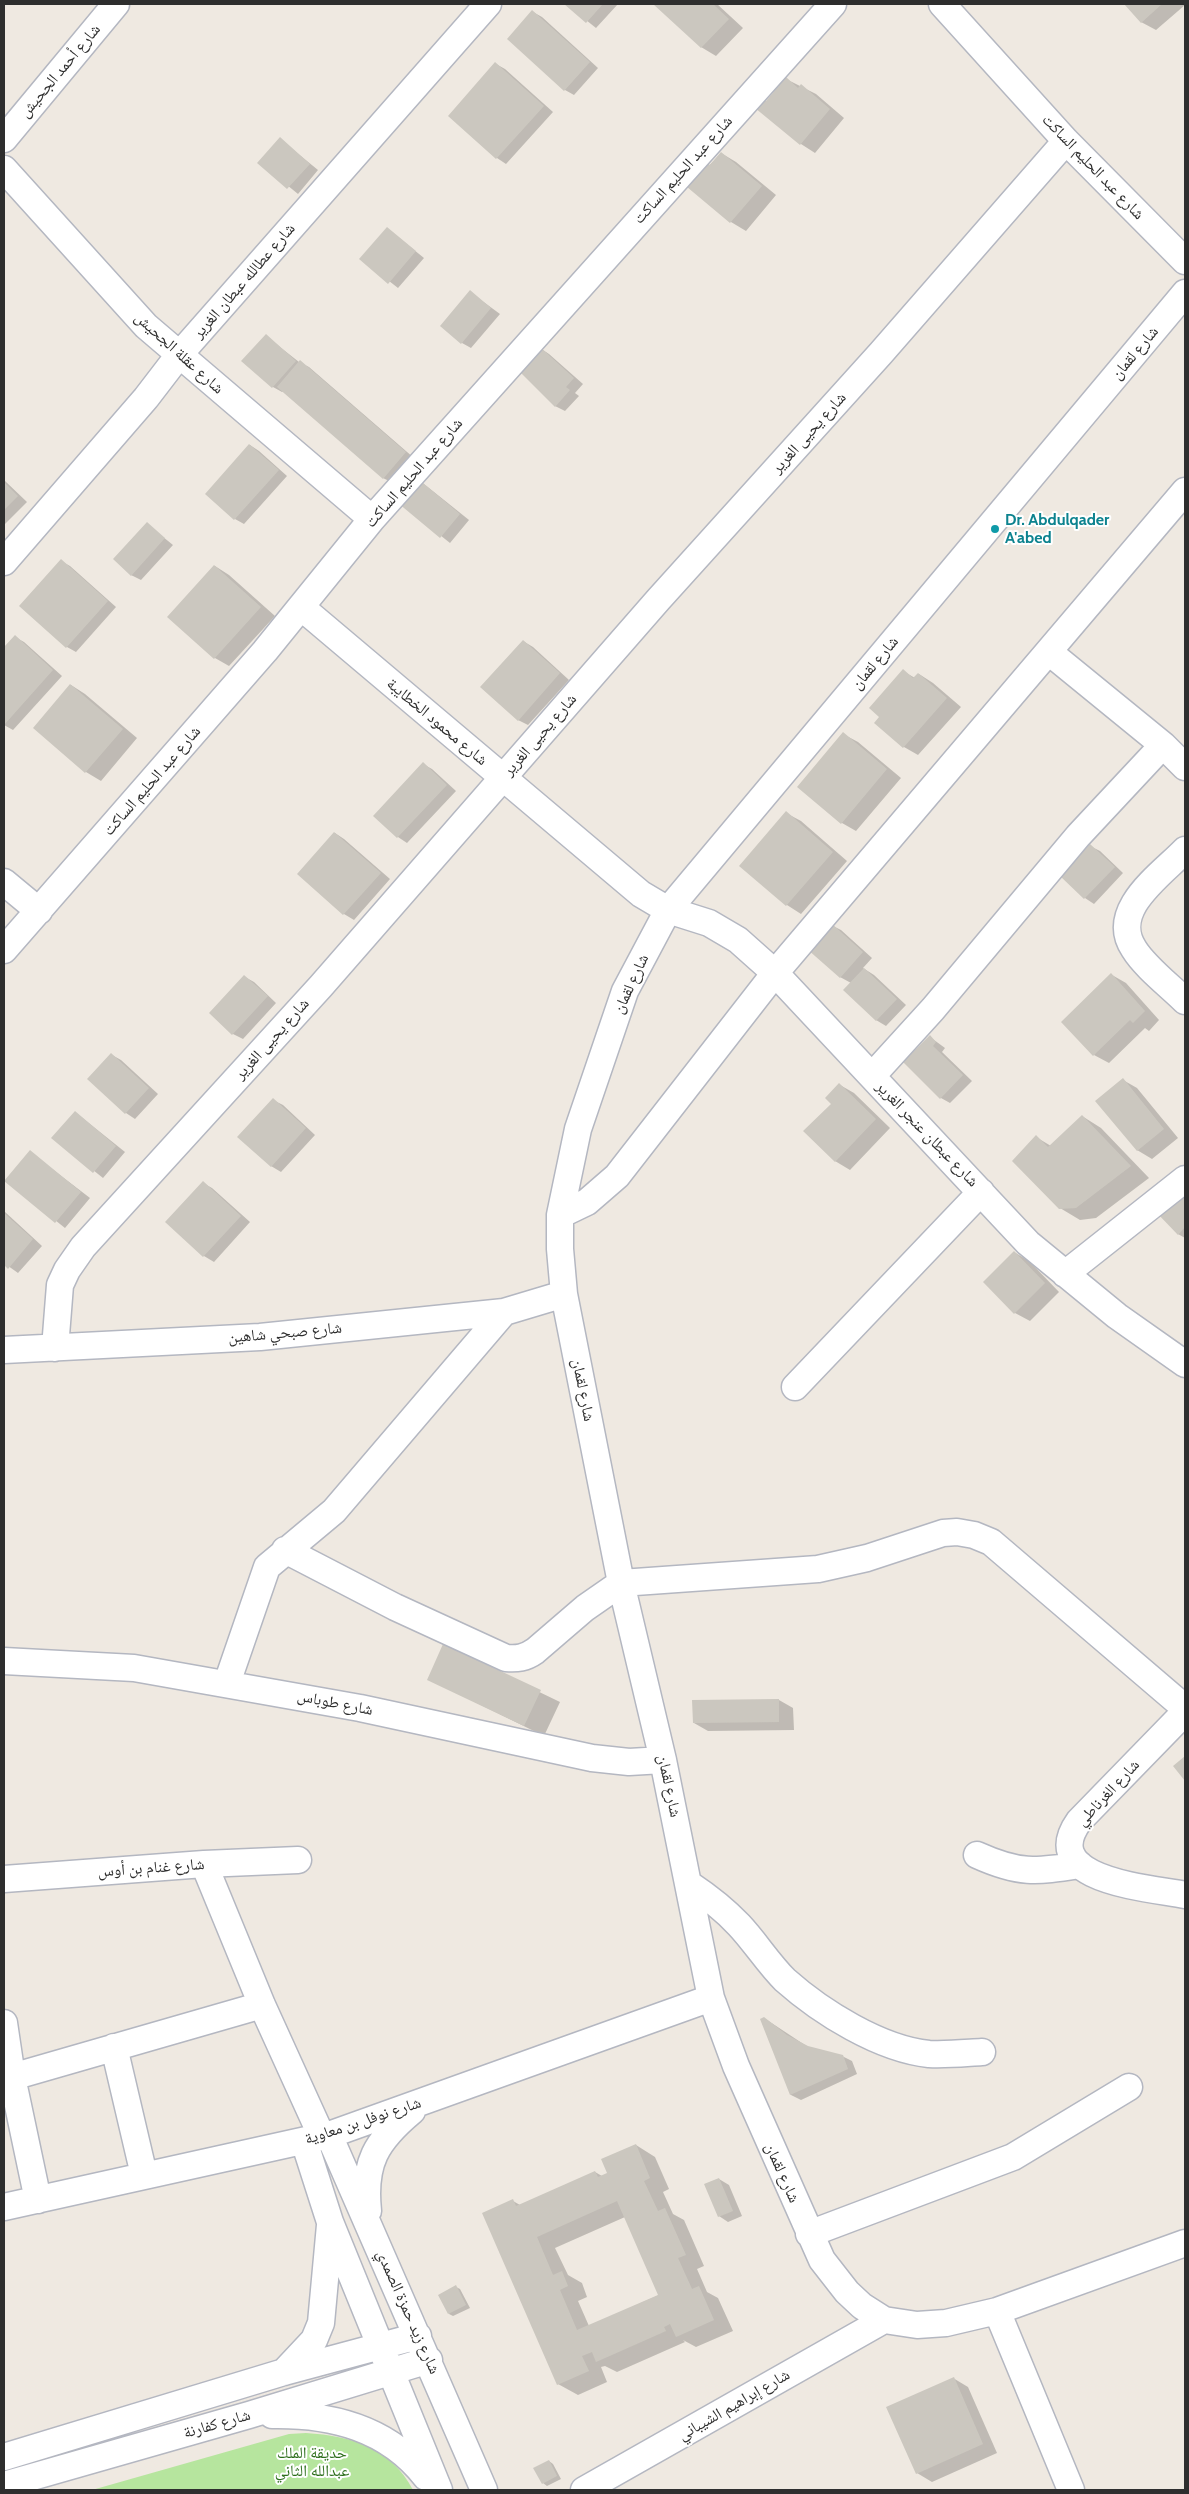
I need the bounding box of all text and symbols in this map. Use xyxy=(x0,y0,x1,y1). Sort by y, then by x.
street label: شارع أحمد الجحيش xyxy=(15,20,105,122)
street label: شارع عبد الحليم الساكت xyxy=(1038,110,1148,224)
street label: شارع عبد الحليم الساكت xyxy=(629,112,737,228)
street label: شارع عطالله عبطان الغرير xyxy=(189,219,299,343)
street label: شارع عقلة الجحيش xyxy=(130,308,228,398)
street label: شارع لقمان xyxy=(1107,322,1163,384)
street label: شارع يحيى الغرير xyxy=(767,388,851,478)
street label: شارع عبد الحليم الساكت xyxy=(361,414,467,532)
place label: Dr. Abdulqader A'abed xyxy=(1005,510,1109,548)
marker: Dr. Abdulqader A'abed xyxy=(989,523,1001,535)
street label: شارع لقمان xyxy=(847,632,903,694)
street label: شارع محمود الخطايبة xyxy=(383,674,491,770)
street label: شارع يحيى الغرير xyxy=(499,690,581,780)
street label: شارع عبد الحليم الساكت xyxy=(99,722,205,840)
street label: شارع لقمان xyxy=(609,951,653,1017)
street label: شارع يحيى الغرير xyxy=(230,994,314,1084)
street label: شارع عبطان عنجر الغرير xyxy=(872,1077,982,1191)
street label: شارع صبحي شاهين xyxy=(227,1318,343,1348)
street label: شارع لقمان xyxy=(568,1357,598,1423)
street label: شارع طوباس xyxy=(296,1686,374,1720)
street label: شارع لقمان xyxy=(653,1753,685,1819)
street label: شارع الغرناطي xyxy=(1072,1756,1144,1830)
street label: شارع غنام بن أوس xyxy=(97,1855,205,1881)
street label: شارع نوفل بن معاوية xyxy=(302,2093,424,2149)
street label: شارع لقمان xyxy=(760,2140,804,2206)
street label: شارع زيد حمزة الصمدي xyxy=(372,2247,444,2377)
street label: شارع إبراهيم الشيباني xyxy=(675,2365,793,2445)
street label: شارع كفارنة xyxy=(181,2405,253,2443)
park label: حديقة الملك عبدالله الثاني xyxy=(275,2443,349,2481)

